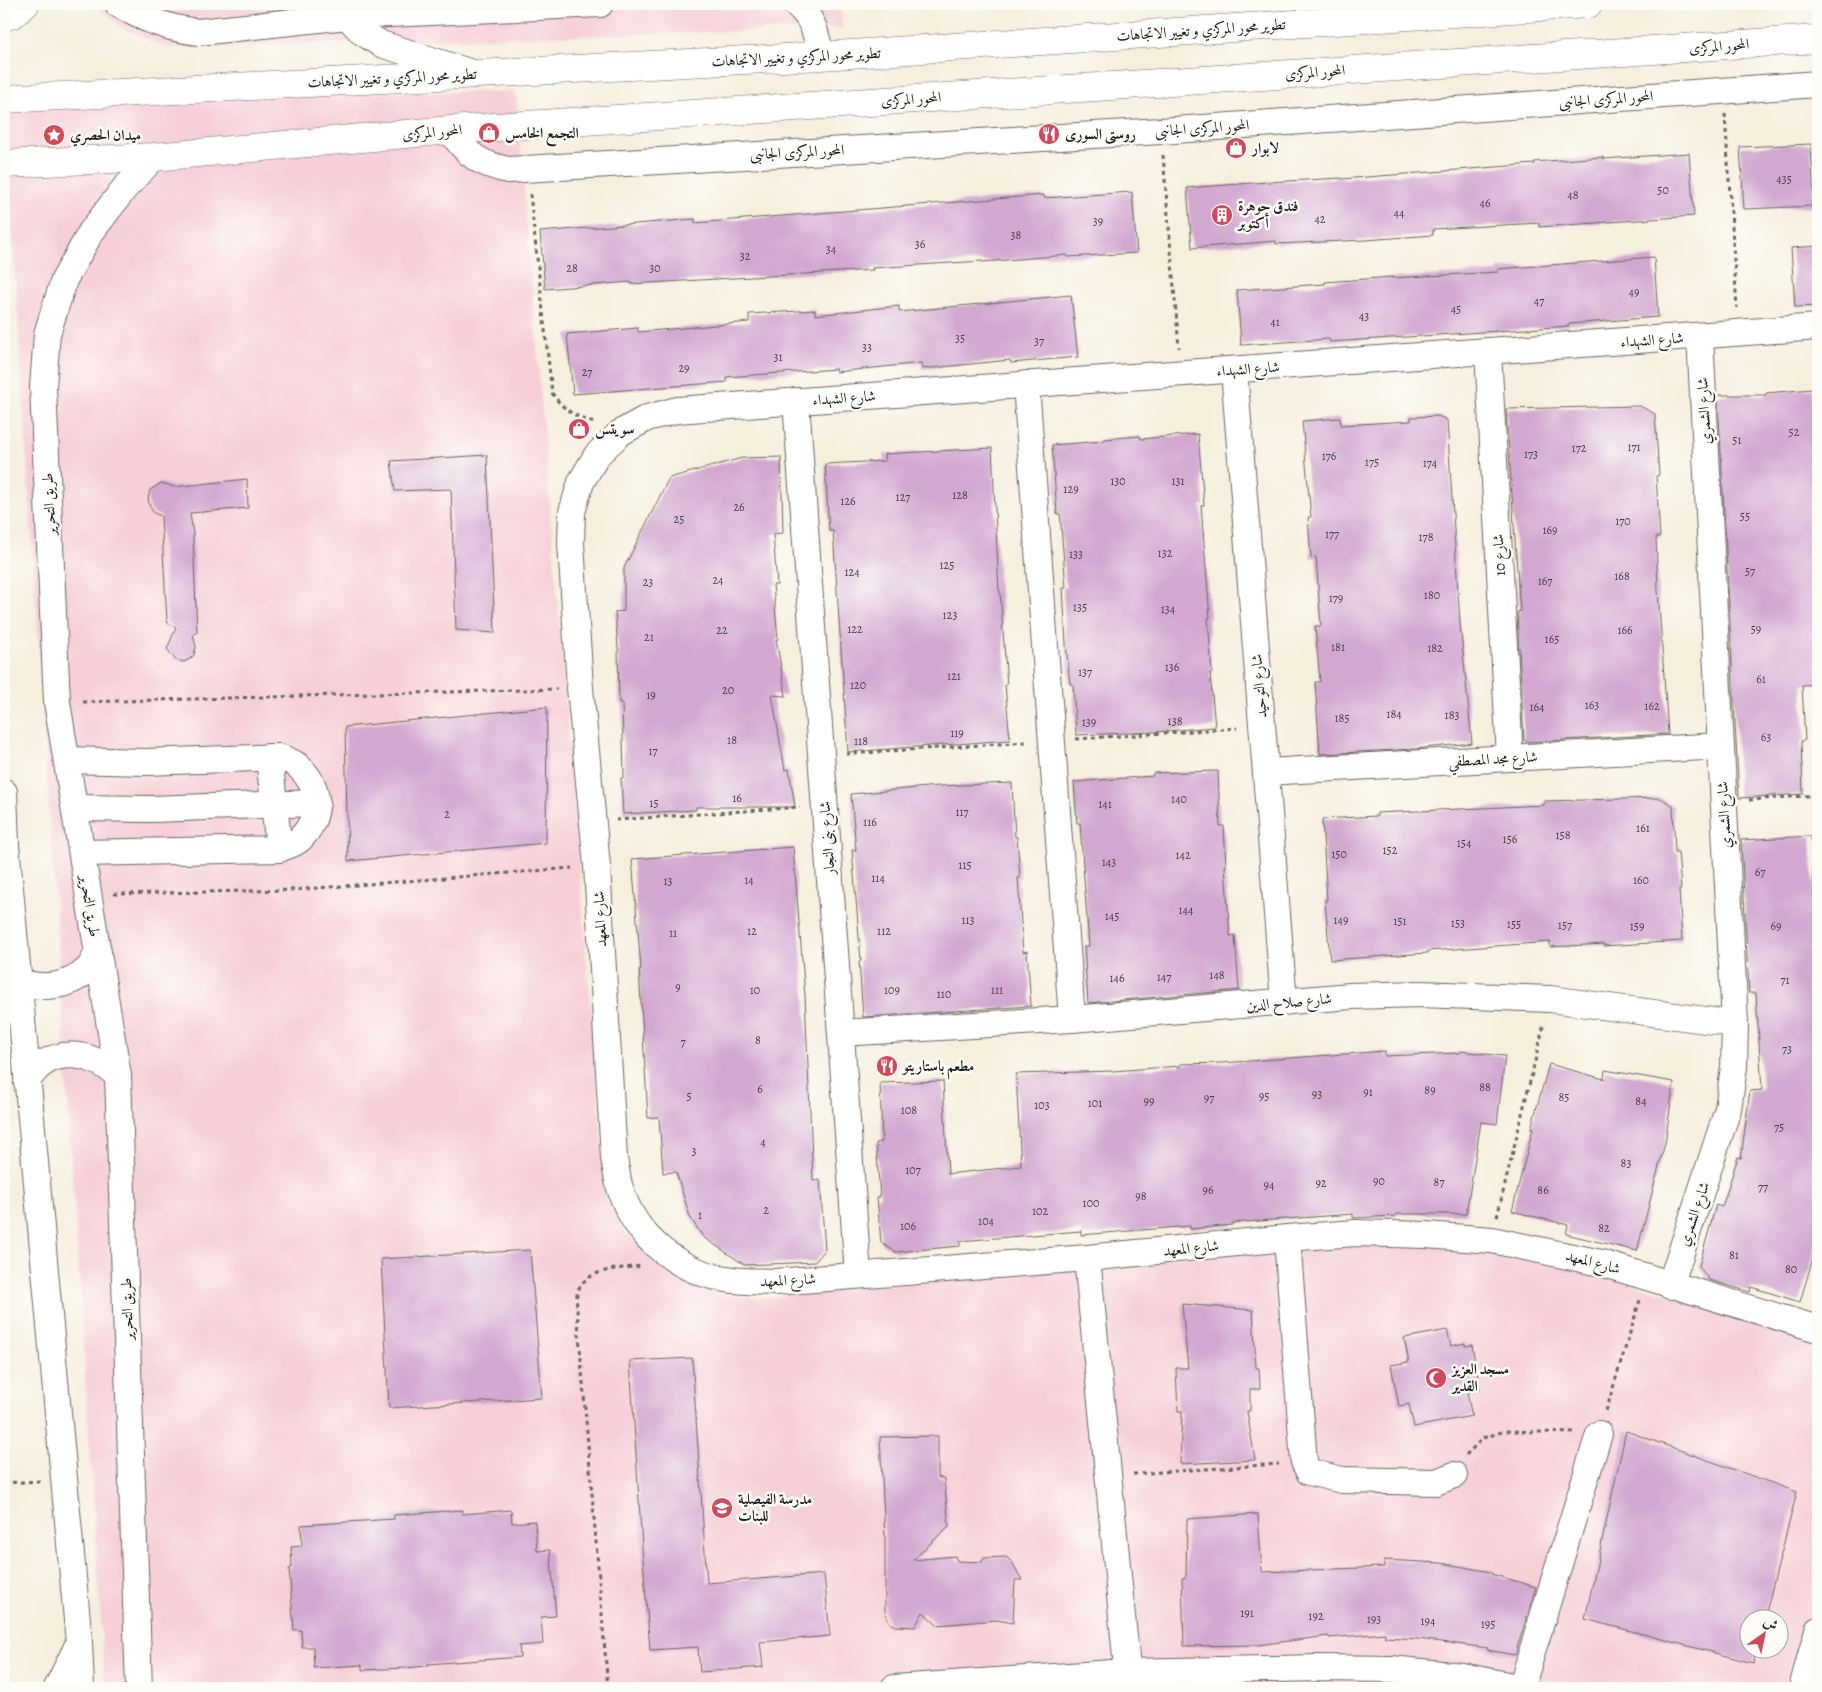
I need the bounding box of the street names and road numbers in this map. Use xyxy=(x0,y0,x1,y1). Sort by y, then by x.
street label: تطوير محور المركزي و تغيير الاتجاهات xyxy=(1116,14,1287,48)
street label: المحور المركزى xyxy=(1688,34,1750,58)
street label: تطوير محور المركزي و تغيير الاتجاهات xyxy=(711,43,881,73)
street label: المحور المركزى xyxy=(1284,60,1346,84)
street label: تطوير محور المركزي و تغيير الاتجاهات xyxy=(307,64,477,94)
street label: المحور المركزى الجانبى xyxy=(1558,86,1654,113)
street label: المحور المركزى xyxy=(880,87,942,111)
street label: المحور المركزى الجانبى xyxy=(1154,115,1250,142)
street label: المحور المركزى xyxy=(401,119,463,145)
street label: المحور المركزى الجانبى xyxy=(749,140,845,165)
street label: شارع الشهداء xyxy=(1620,328,1685,355)
street label: شارع الشهداء xyxy=(1216,357,1281,384)
street label: شارع الشمري xyxy=(1692,377,1719,445)
street label: شارع الشهداء xyxy=(812,386,877,413)
street label: طريق التحرير xyxy=(37,472,61,538)
street label: شارع 10 xyxy=(1488,533,1513,577)
street label: شارع التوحيد xyxy=(1246,653,1275,719)
street label: شارع مجد المصطفي xyxy=(1448,747,1538,775)
street label: شارع الشمري xyxy=(1712,781,1739,849)
street label: شارع بنى النجار xyxy=(814,800,843,878)
street label: طريق التحرير xyxy=(75,872,105,938)
street label: شارع المعهد xyxy=(589,890,614,947)
street label: شارع صلاح الدين xyxy=(1245,988,1333,1019)
street label: شارع الشمري xyxy=(1674,1179,1717,1250)
street label: شارع المعهد xyxy=(1162,1235,1220,1264)
street label: شارع المعهد xyxy=(1563,1245,1623,1282)
street label: شارع المعهد xyxy=(760,1269,817,1294)
street label: طريق التحرير xyxy=(116,1277,138,1343)

